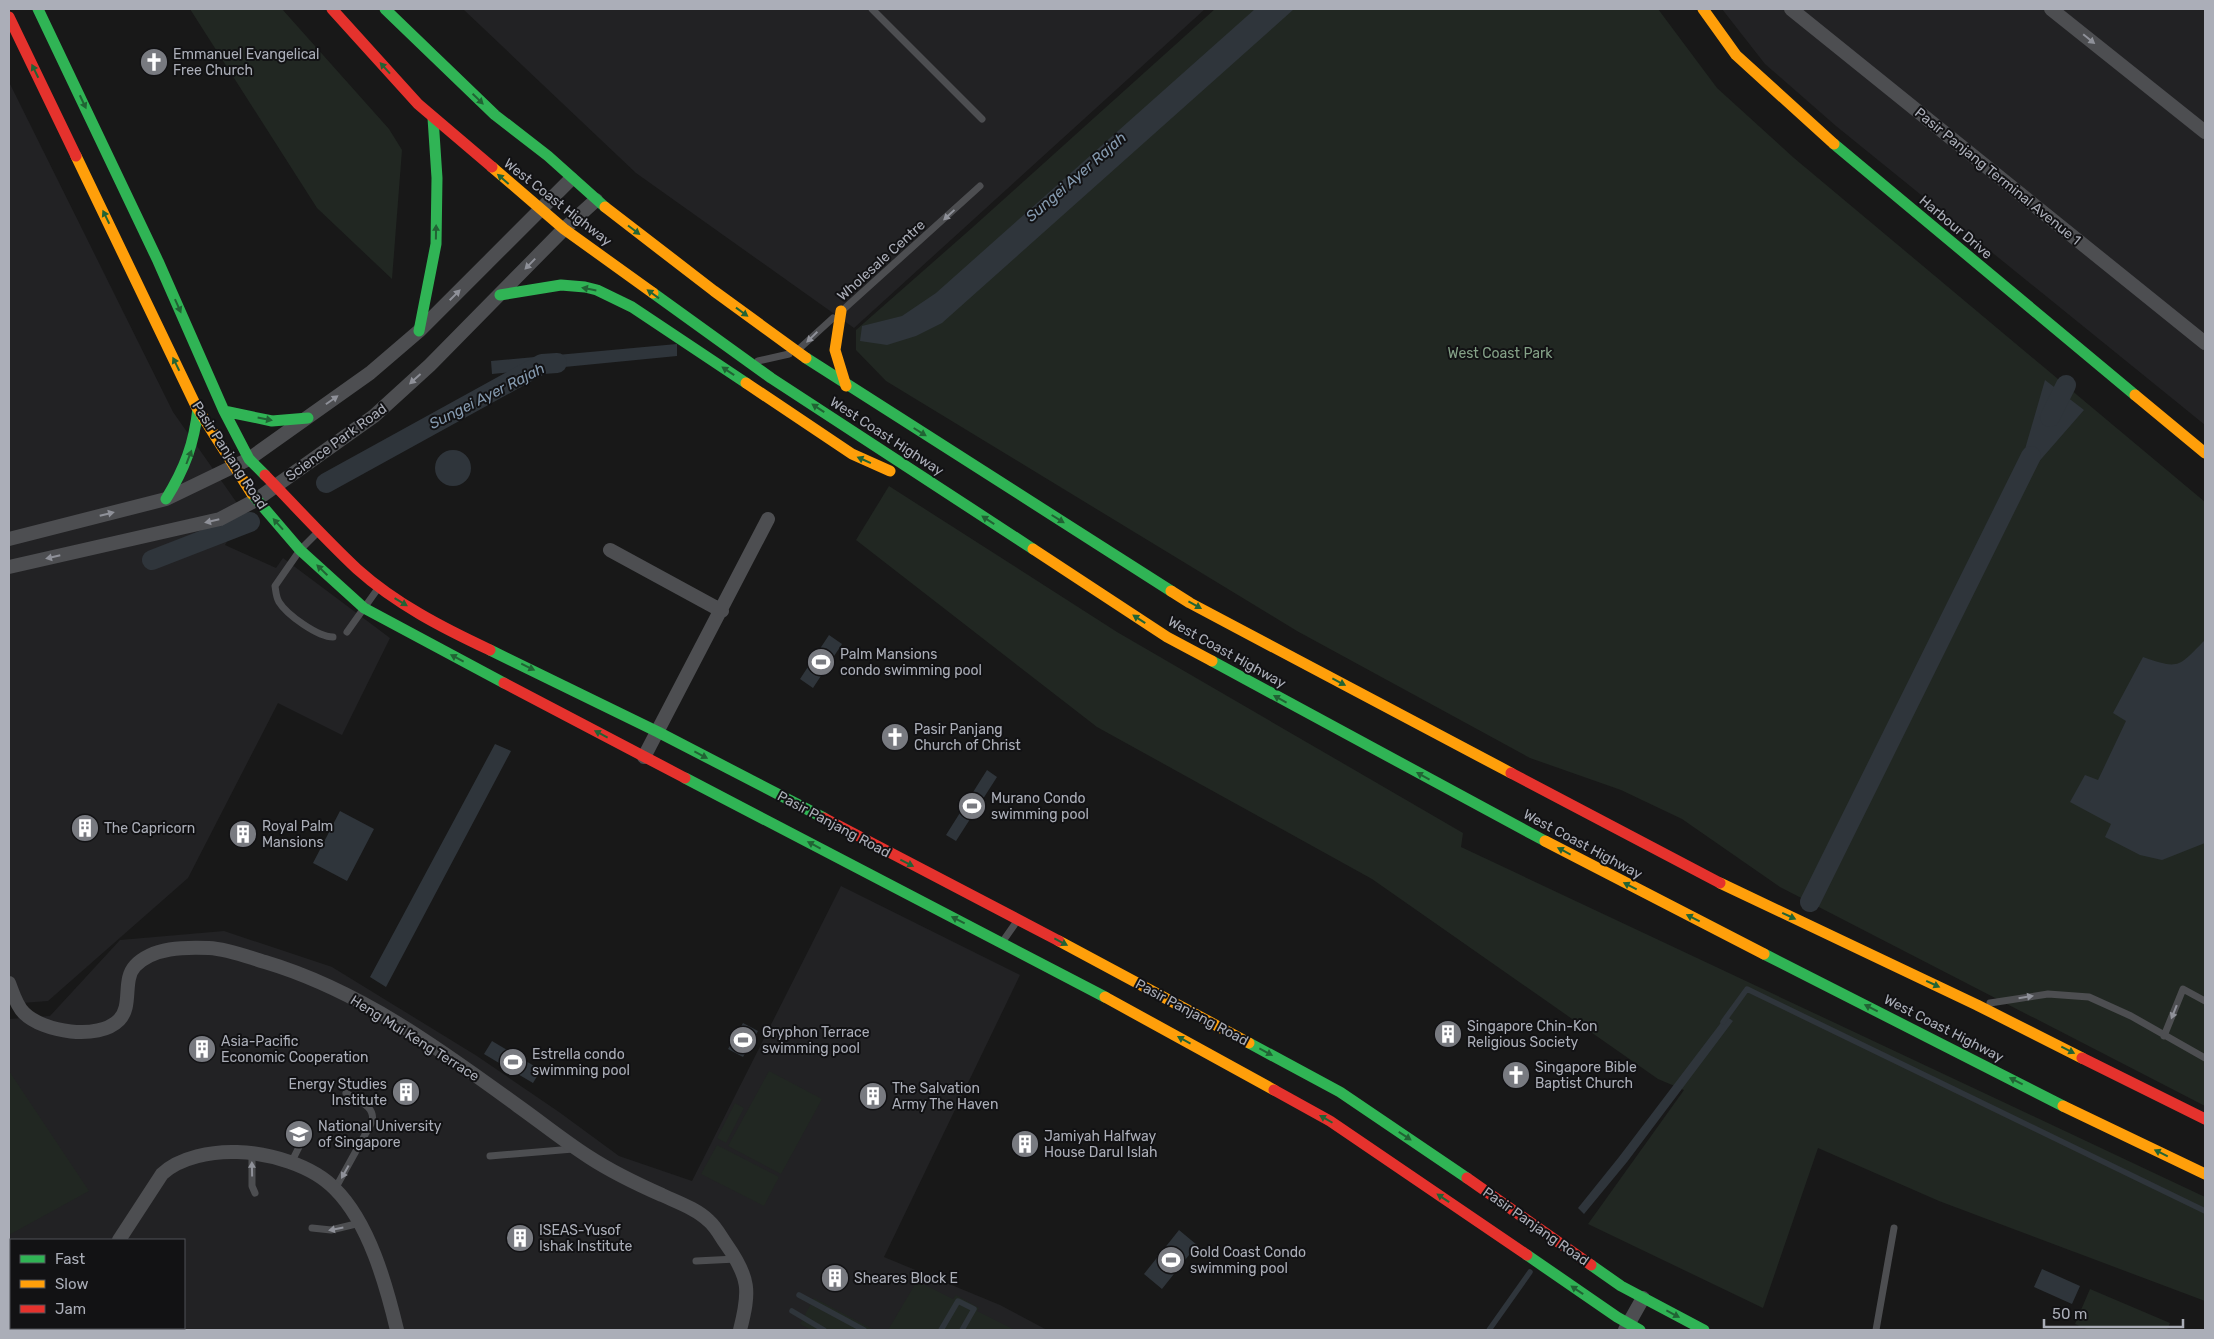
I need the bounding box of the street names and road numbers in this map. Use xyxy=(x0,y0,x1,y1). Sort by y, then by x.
street label: Pasir Panjang Terminal Avenue 1 xyxy=(1911,104,2084,249)
street label: West Coast Highway xyxy=(500,155,615,250)
street label: Harbour Drive xyxy=(1916,192,1996,263)
street label: Wholesale Centre xyxy=(834,216,929,304)
street label: West Coast Highway xyxy=(827,393,947,480)
street label: Pasir Panjang Road xyxy=(188,398,271,512)
street label: Science Park Road xyxy=(282,400,390,485)
street label: West Coast Highway xyxy=(1165,613,1289,692)
street label: Pasir Panjang Road xyxy=(774,788,893,861)
street label: West Coast Highway xyxy=(1520,806,1645,883)
street label: Pasir Panjang Road xyxy=(1132,976,1251,1049)
street label: West Coast Highway xyxy=(1881,991,2007,1066)
street label: Heng Mui Keng Terrace xyxy=(347,992,482,1085)
street label: Pasir Panjang Road xyxy=(1480,1183,1592,1269)

